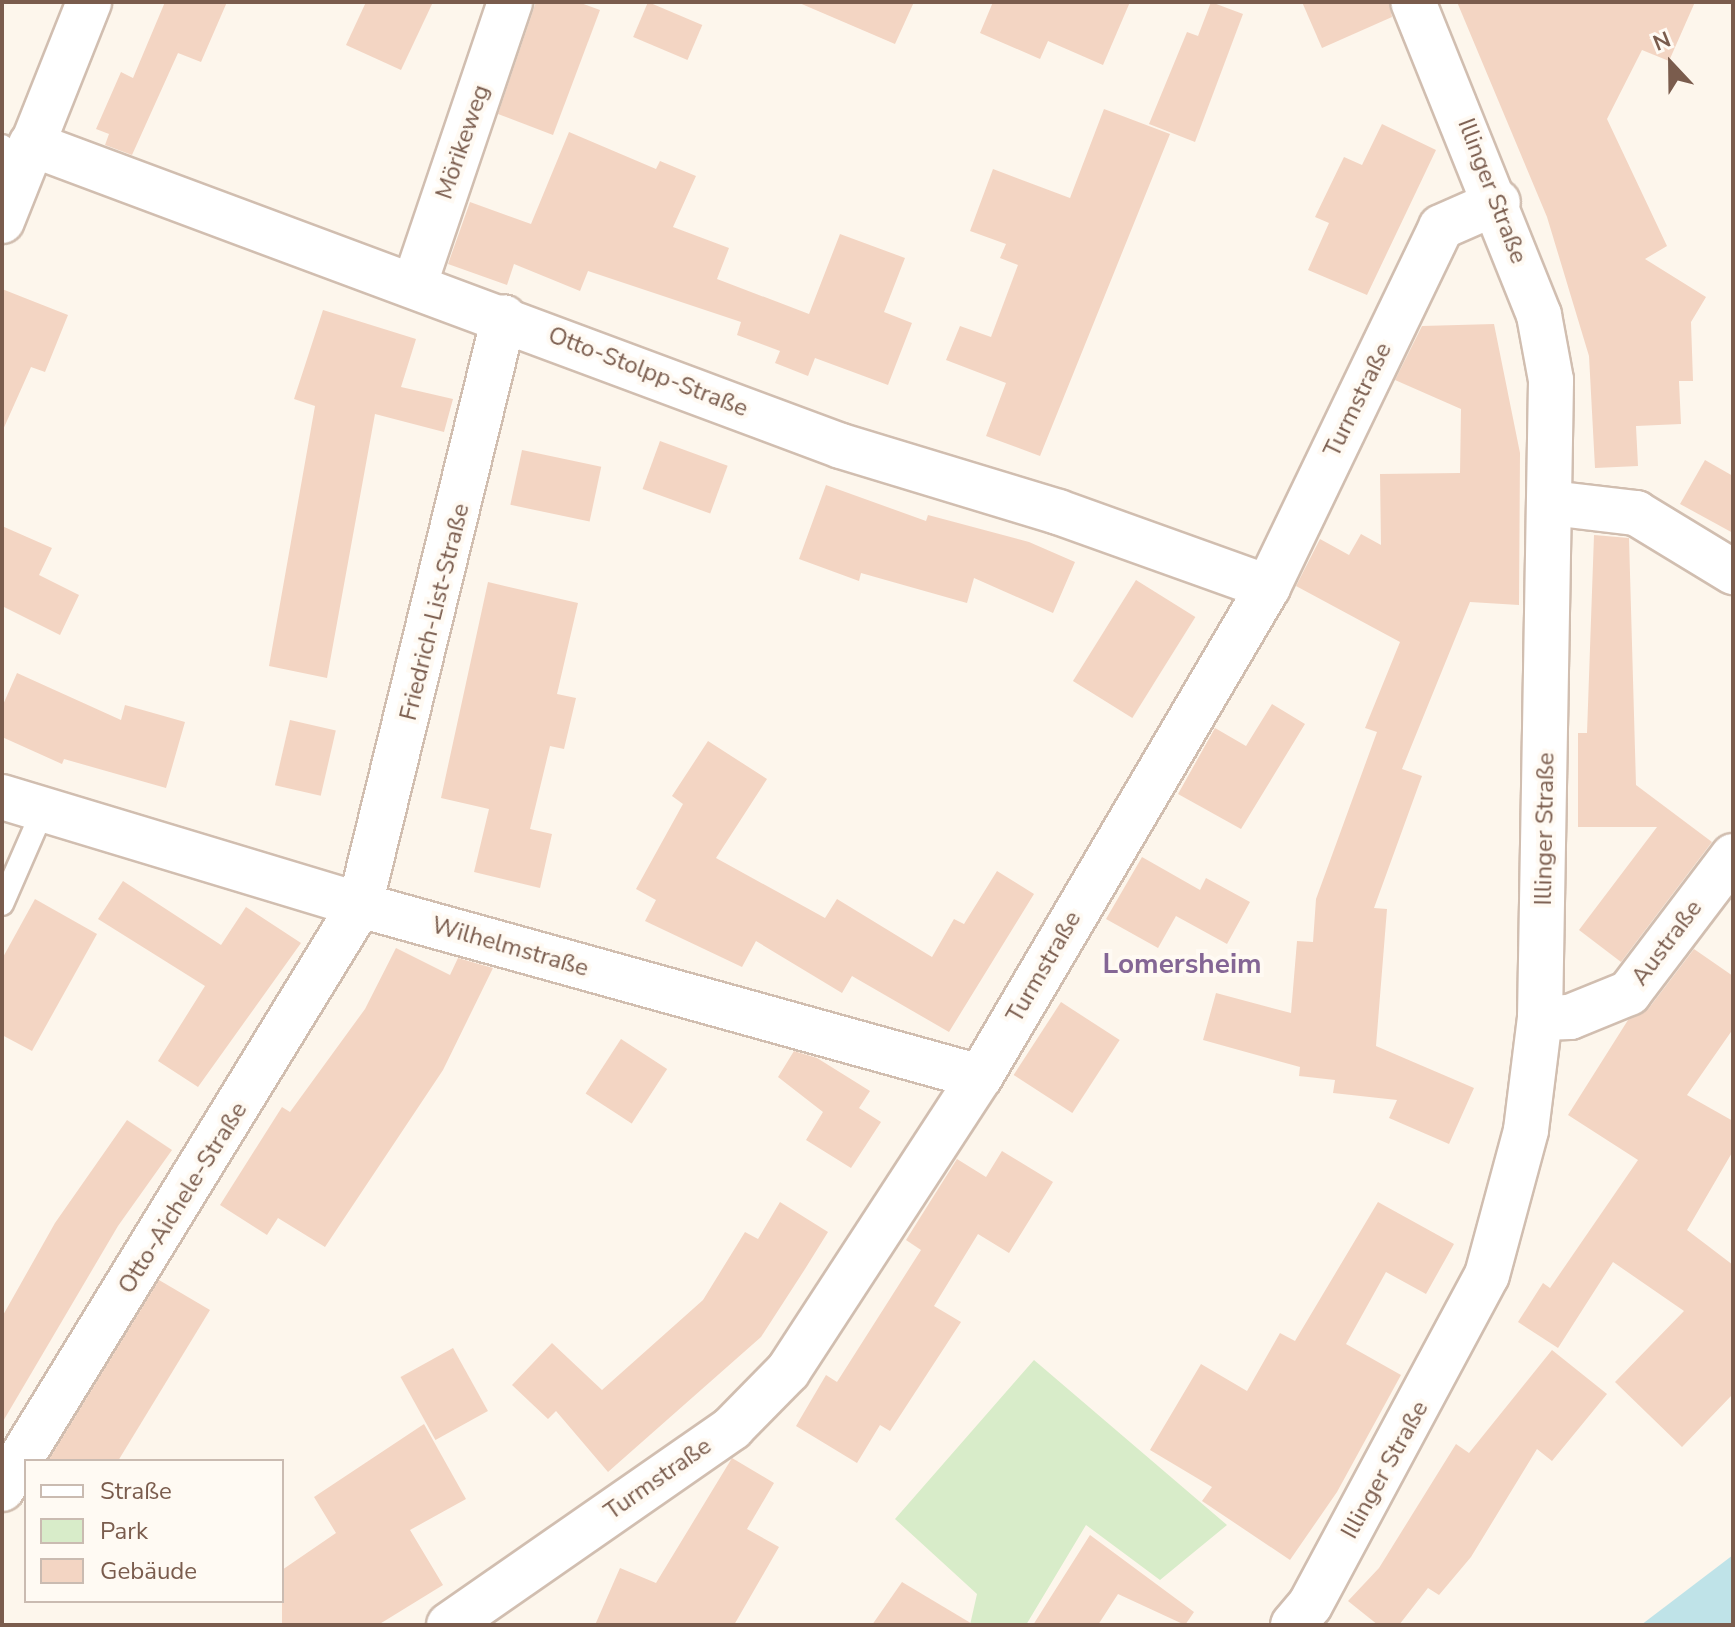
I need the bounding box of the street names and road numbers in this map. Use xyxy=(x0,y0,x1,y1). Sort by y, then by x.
street label: Mörikeweg xyxy=(430,81,496,203)
street label: Illinger Straße xyxy=(1451,114,1533,268)
street label: Otto-Stolpp-Straße xyxy=(544,321,752,423)
street label: Turmstraße xyxy=(1318,338,1398,462)
street label: Friedrich-List-Straße xyxy=(394,501,476,723)
street label: Illinger Straße xyxy=(1529,752,1561,906)
street label: Austraße xyxy=(1626,895,1708,991)
street label: Turmstraße xyxy=(1001,906,1087,1028)
street label: Wilhelmstraße xyxy=(428,911,592,983)
street label: Otto-Aichele-Straße xyxy=(112,1097,254,1299)
street label: Illinger Straße xyxy=(1335,1396,1435,1544)
street label: Turmstraße xyxy=(599,1432,717,1526)

